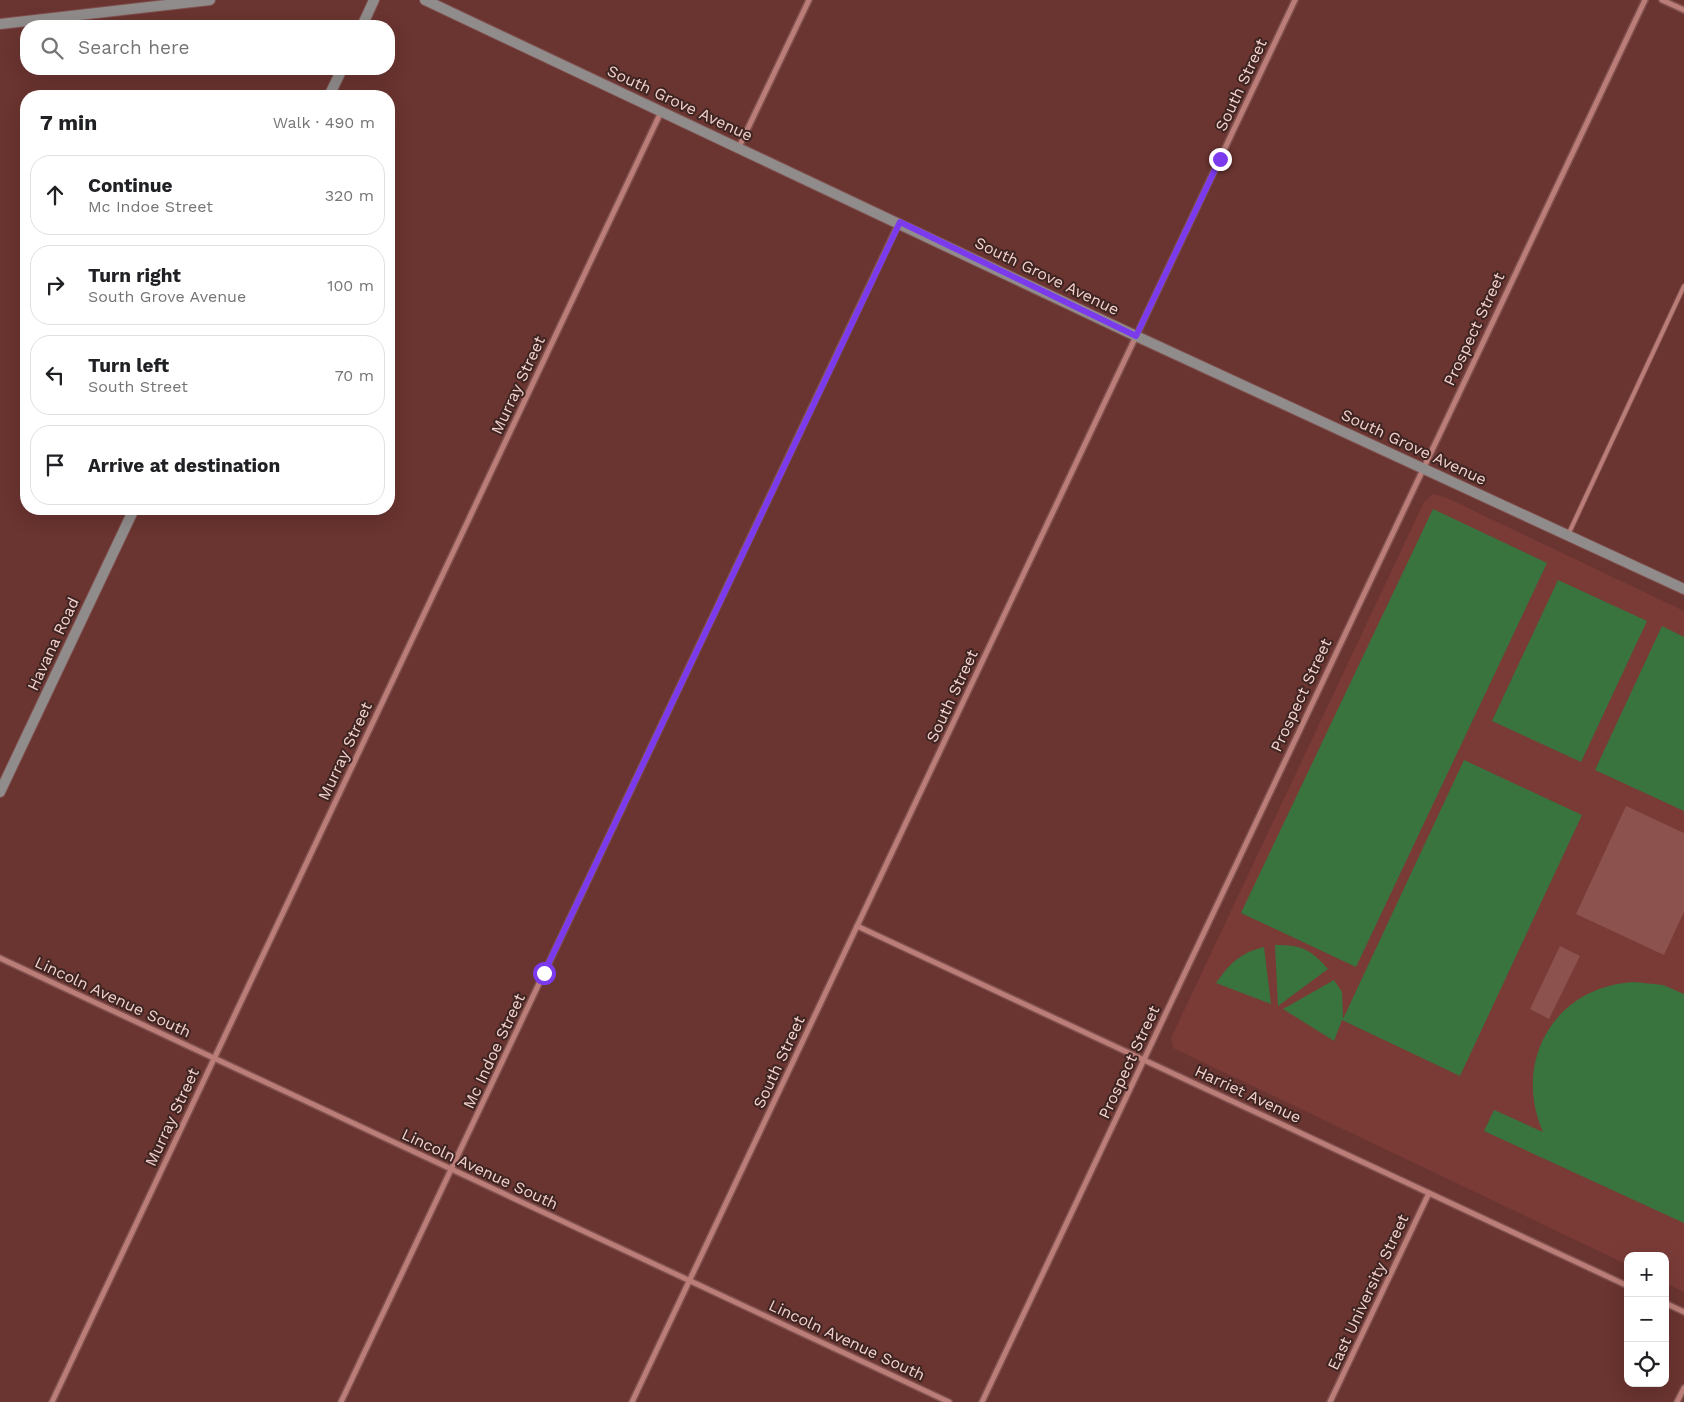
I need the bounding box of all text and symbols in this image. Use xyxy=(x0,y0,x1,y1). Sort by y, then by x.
search box xyxy=(20,20,395,75)
icon: search xyxy=(38,34,66,62)
street label: South Street xyxy=(1211,35,1271,134)
text: Search here xyxy=(78,36,189,59)
street label: South Grove Avenue xyxy=(604,61,756,145)
text: 7 min xyxy=(40,110,97,135)
text: Walk · 490 m xyxy=(273,113,375,132)
route end xyxy=(1209,148,1232,171)
text: Continue xyxy=(88,174,172,197)
icon: ahead xyxy=(41,181,69,209)
text: 320 m xyxy=(325,186,374,205)
text: Mc Indoe Street xyxy=(88,197,213,216)
street label: South Grove Avenue xyxy=(972,233,1122,319)
text: Turn right xyxy=(88,264,181,287)
street label: Prospect Street xyxy=(1439,269,1509,389)
icon: right xyxy=(41,271,69,299)
text: 100 m xyxy=(327,276,374,295)
text: South Grove Avenue xyxy=(88,287,246,306)
street label: Murray Street xyxy=(487,333,549,437)
text: Turn left xyxy=(88,354,169,377)
icon: left xyxy=(41,361,69,389)
text: 70 m xyxy=(335,366,374,385)
text: South Street xyxy=(88,377,188,396)
street label: South Grove Avenue xyxy=(1338,405,1490,489)
icon: arrive xyxy=(41,451,69,479)
text: Arrive at destination xyxy=(88,454,280,477)
street label: Havana Road xyxy=(23,594,83,694)
street label: Prospect Street xyxy=(1266,635,1336,755)
street label: South Street xyxy=(922,646,982,745)
street label: Murray Street xyxy=(314,699,376,803)
street label: Lincoln Avenue South xyxy=(32,952,194,1042)
route start xyxy=(533,962,556,985)
street label: Mc Indoe Street xyxy=(459,990,529,1112)
street label: Prospect Street xyxy=(1094,1002,1164,1122)
street label: South Street xyxy=(749,1012,809,1111)
street label: Harriet Avenue xyxy=(1192,1061,1304,1127)
street label: Murray Street xyxy=(141,1065,203,1169)
street label: Lincoln Avenue South xyxy=(399,1124,561,1214)
street label: East University Street xyxy=(1323,1211,1413,1373)
map controls xyxy=(1624,1252,1669,1387)
button: + xyxy=(1624,1252,1669,1297)
street label: Lincoln Avenue South xyxy=(766,1295,928,1385)
button: − xyxy=(1624,1297,1669,1342)
button: locate xyxy=(1624,1342,1669,1387)

